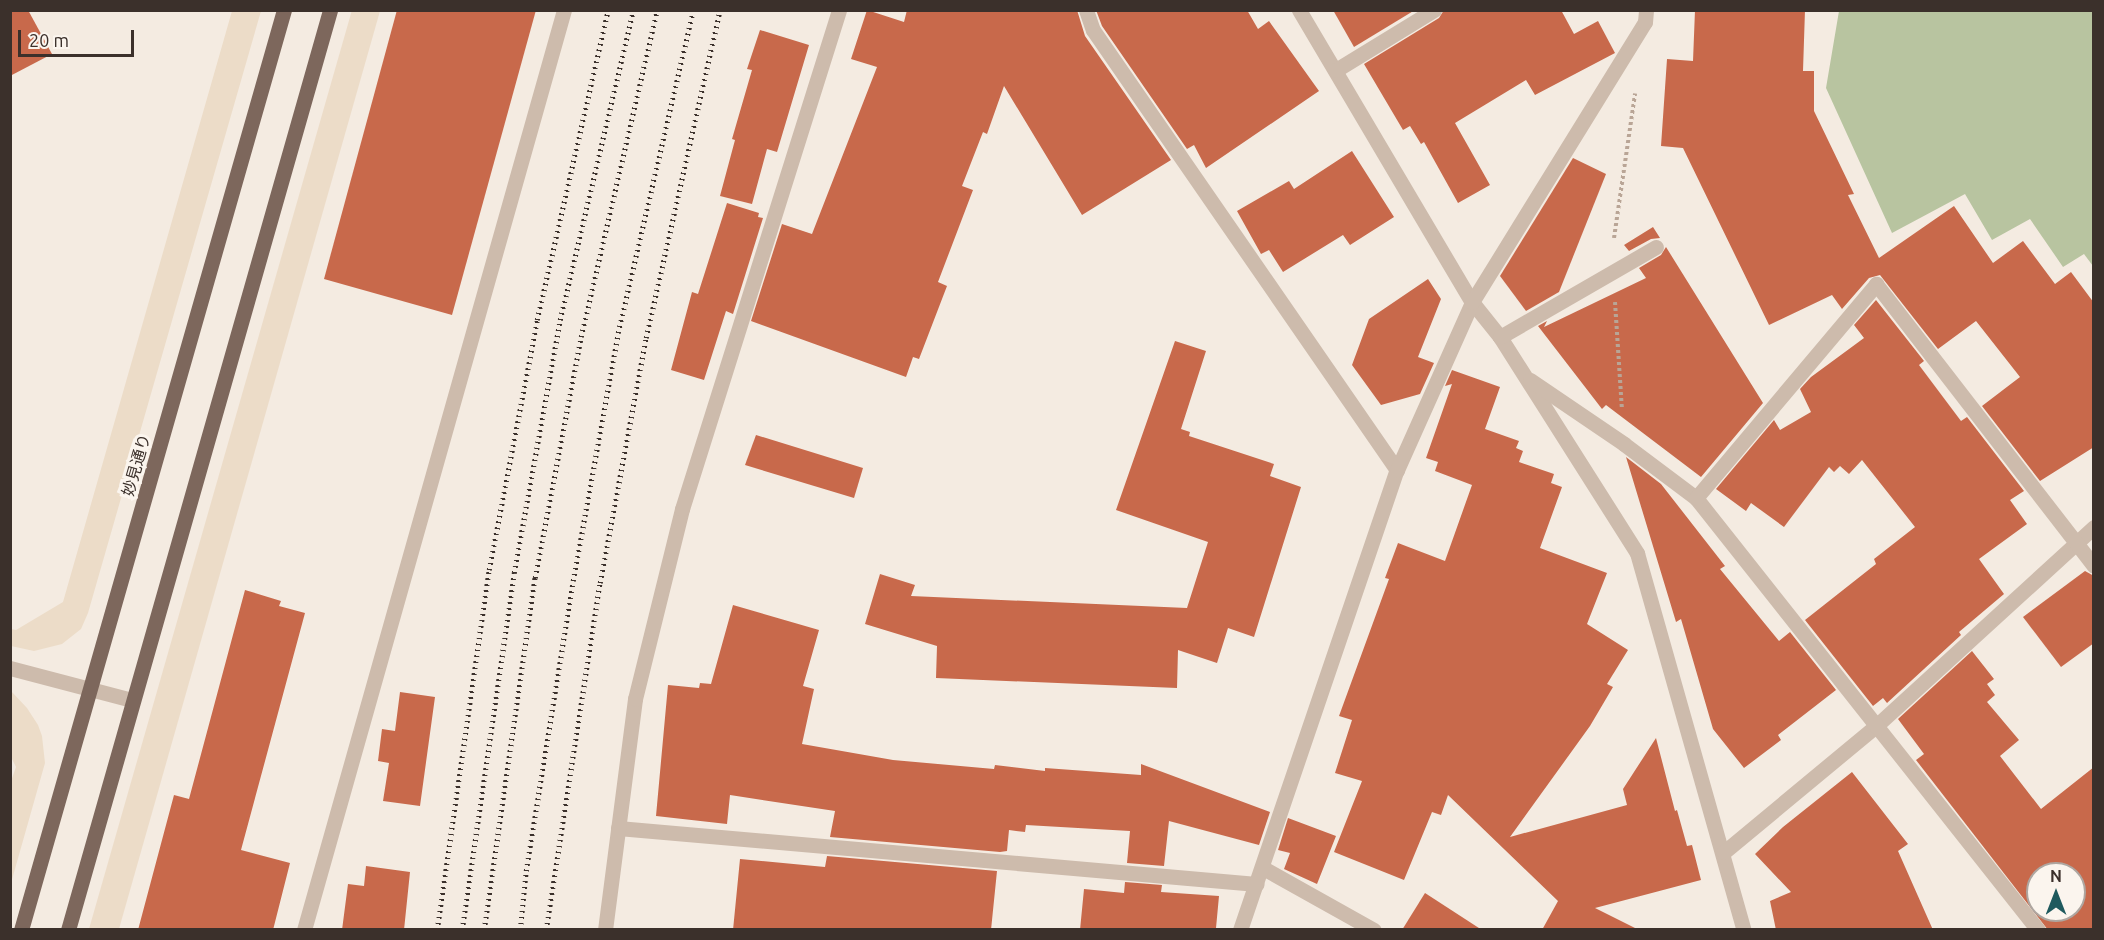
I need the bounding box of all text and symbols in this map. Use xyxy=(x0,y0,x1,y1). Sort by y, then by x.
scale bar xyxy=(21,18,136,56)
text: 20 m xyxy=(29,30,69,50)
street label: 妙見通り xyxy=(118,432,154,498)
north arrow xyxy=(2026,862,2086,922)
text: N xyxy=(2050,867,2062,885)

